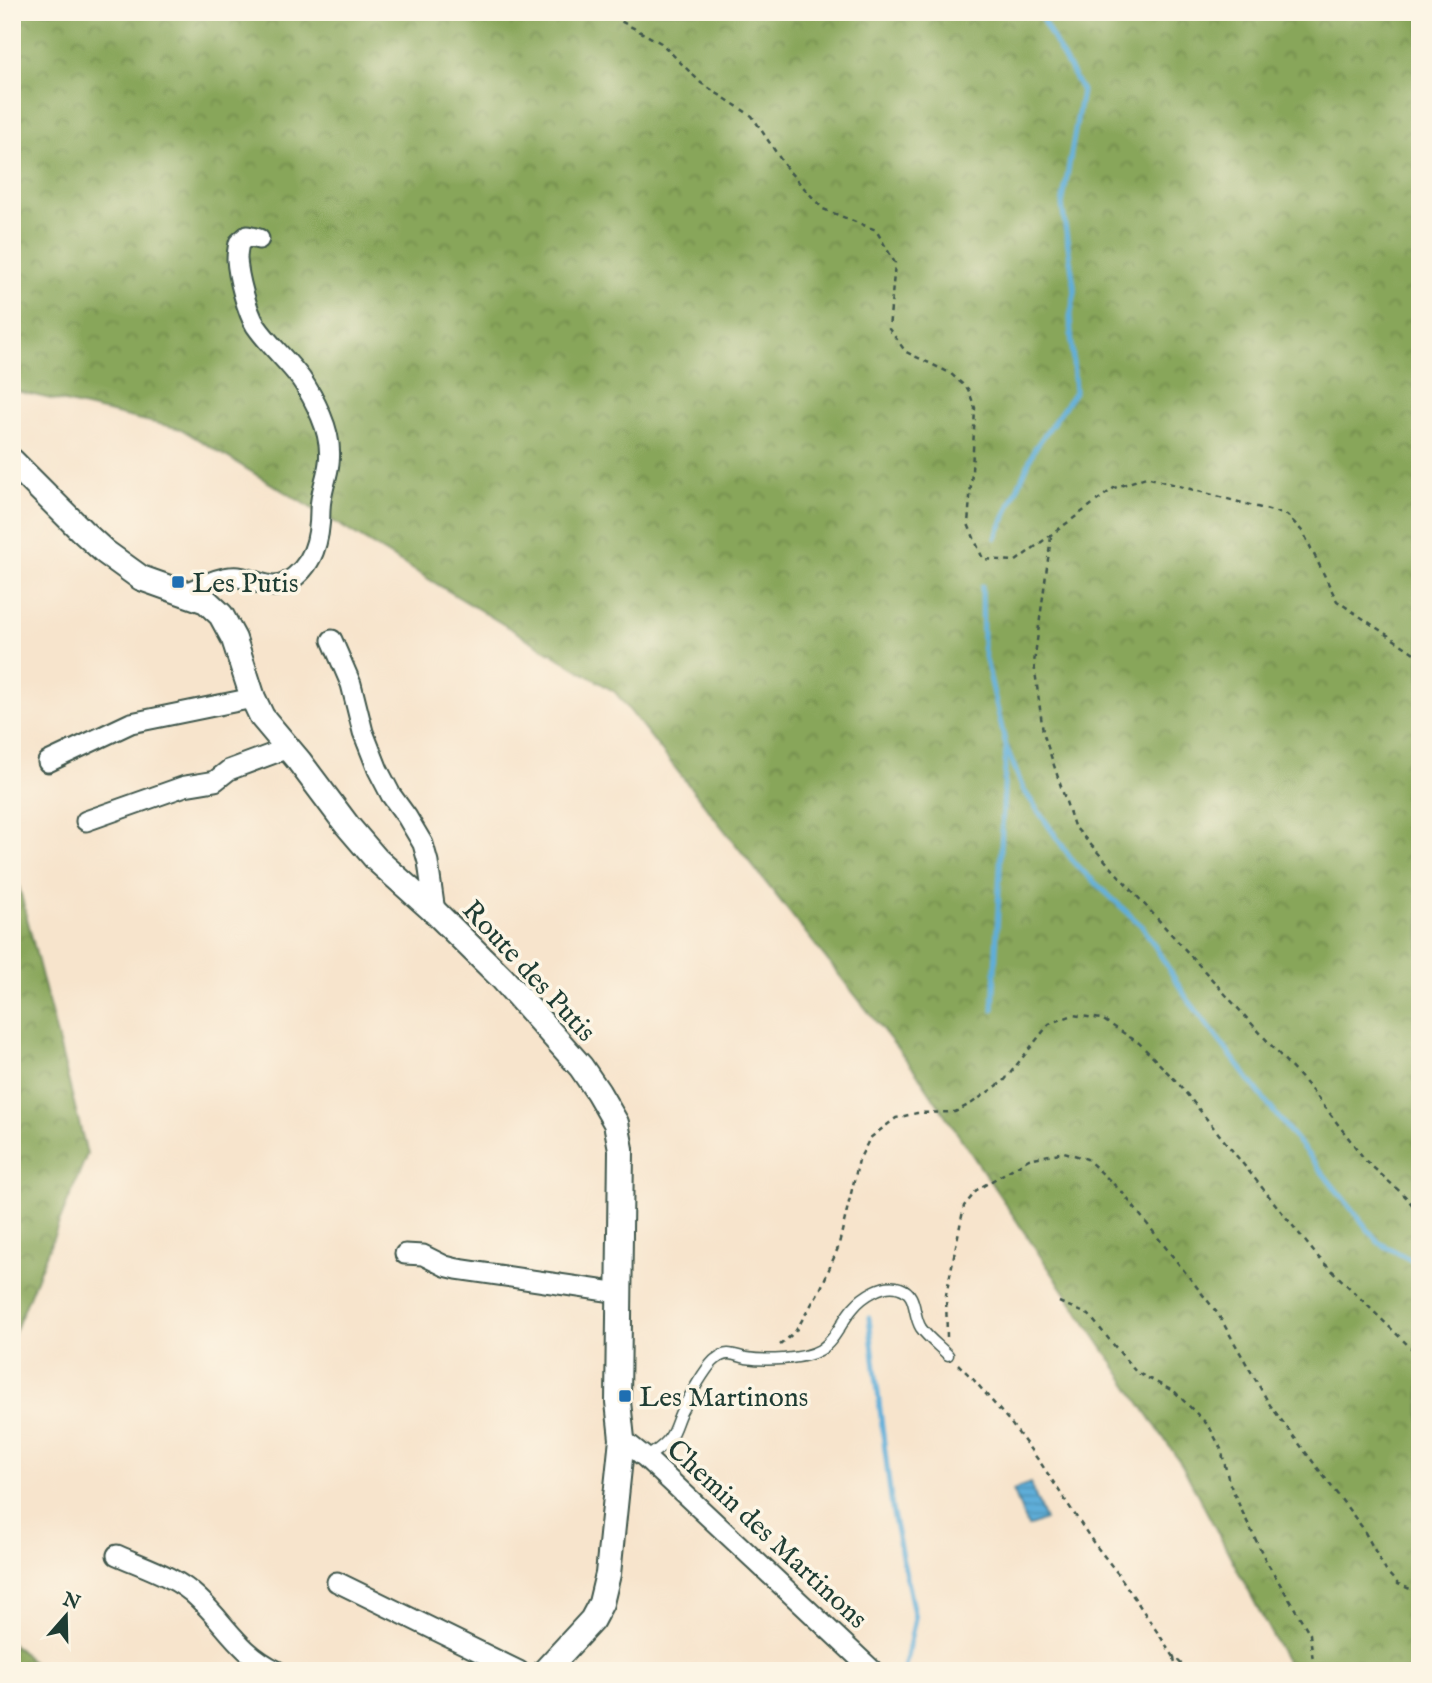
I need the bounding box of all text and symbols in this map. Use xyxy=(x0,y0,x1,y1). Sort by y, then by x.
place label: Les Putis xyxy=(192,567,299,602)
marker: Les Putis xyxy=(170,574,186,590)
street label: Route des Putis xyxy=(454,894,603,1050)
place label: Les Martinons xyxy=(639,1381,808,1416)
marker: Les Martinons xyxy=(617,1388,633,1404)
street label: Chemin des Martinons xyxy=(659,1433,874,1637)
north arrow xyxy=(32,1582,102,1652)
text: N xyxy=(58,1587,83,1616)

